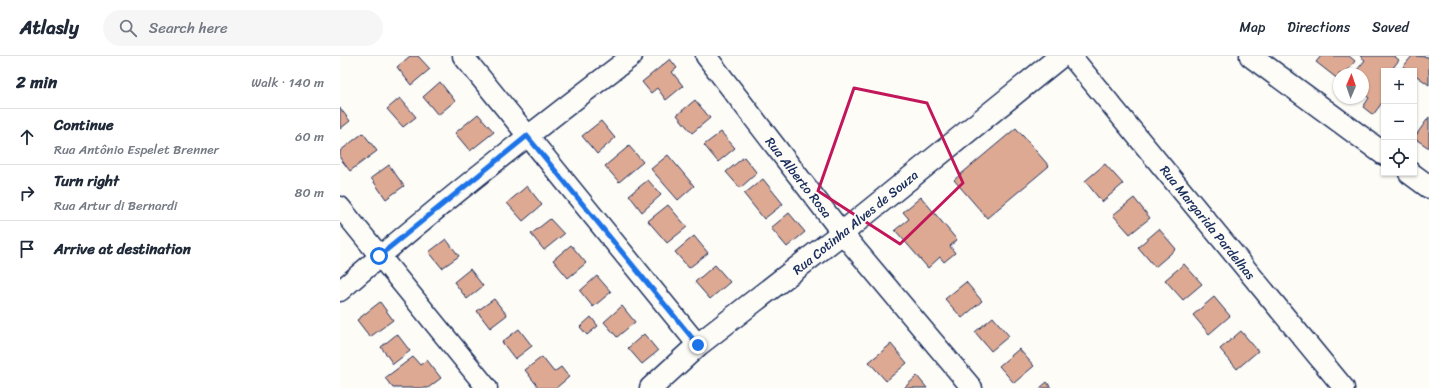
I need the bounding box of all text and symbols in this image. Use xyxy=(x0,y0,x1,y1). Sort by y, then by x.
search box xyxy=(103,10,383,46)
text: Atlasly xyxy=(20,11,79,44)
text: Search here xyxy=(149,15,228,41)
text: Map xyxy=(1239,15,1265,40)
text: Directions xyxy=(1287,15,1350,40)
text: Saved xyxy=(1372,15,1409,40)
icon: search xyxy=(117,17,139,39)
text: 2 min xyxy=(16,67,57,97)
north arrow xyxy=(1333,68,1369,104)
map controls xyxy=(1381,68,1417,176)
button: + xyxy=(1381,68,1417,104)
text: Walk · 140 m xyxy=(251,71,324,94)
button: − xyxy=(1381,104,1417,140)
text: Continue xyxy=(54,112,114,138)
text: 60 m xyxy=(295,125,324,148)
icon: ahead xyxy=(16,126,38,148)
street label: Rua Alberto Rosa xyxy=(759,132,838,223)
text: Rua Antônio Espelet Brenner xyxy=(54,138,219,161)
button: locate xyxy=(1381,140,1417,176)
street label: Rua Margarida Pardelhas xyxy=(1154,160,1262,285)
street label: Rua Cotinha Alves de Souza xyxy=(787,164,924,281)
text: Turn right xyxy=(54,168,119,194)
text: 80 m xyxy=(295,181,324,204)
icon: right xyxy=(16,182,38,204)
text: Rua Artur di Bernardi xyxy=(54,194,177,217)
text: Arrive at destination xyxy=(54,236,191,262)
icon: arrive xyxy=(16,238,38,260)
route start xyxy=(370,247,388,265)
route end xyxy=(689,336,707,354)

